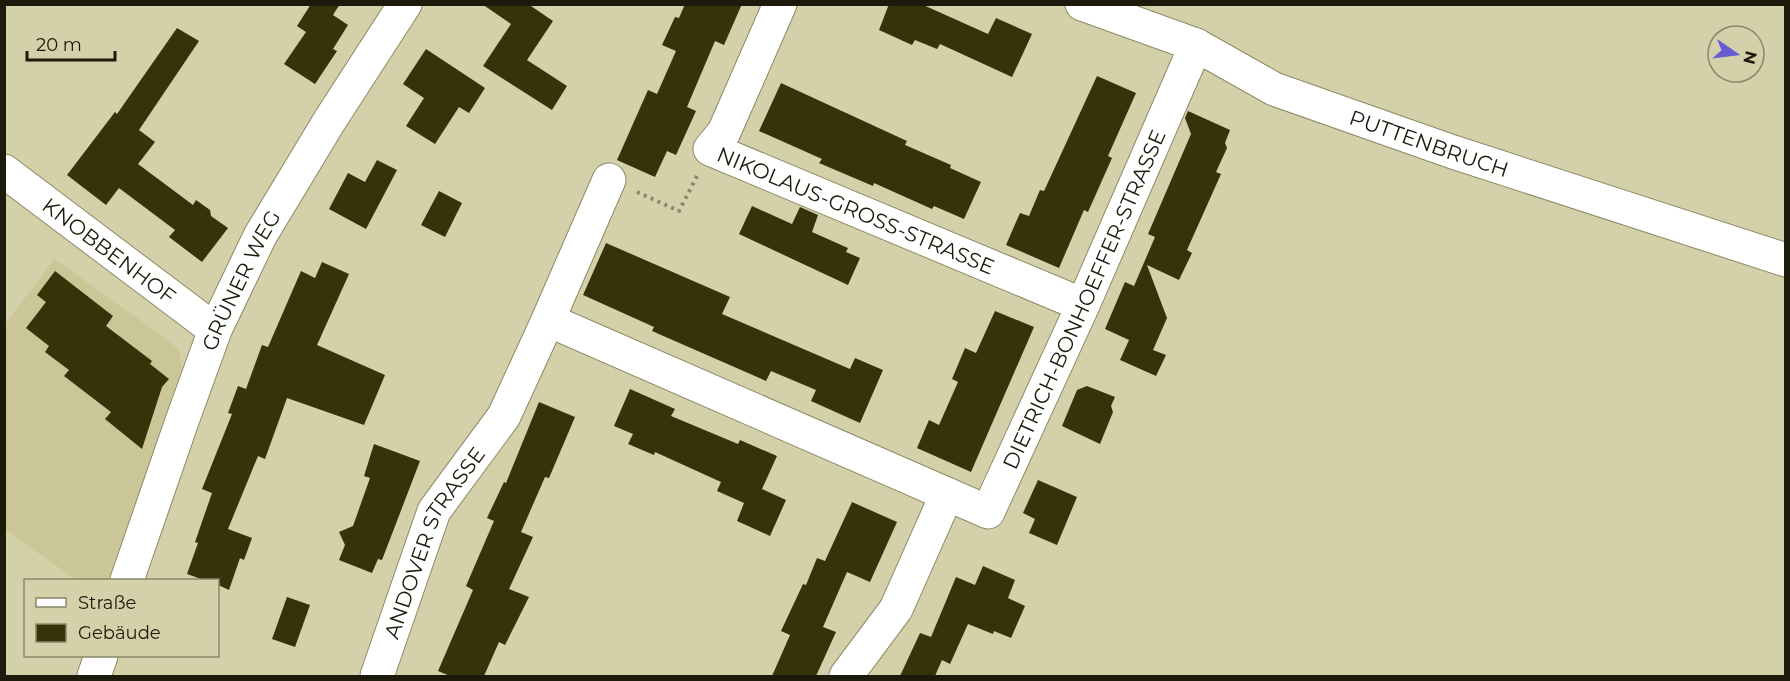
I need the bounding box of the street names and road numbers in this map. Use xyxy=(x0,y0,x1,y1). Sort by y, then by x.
street label: PUTTENBRUCH xyxy=(1346,104,1512,182)
street label: DIETRICH-BONHOEFFER-STRASSE xyxy=(997,126,1170,473)
street label: NIKOLAUS-GROSS-STRASSE xyxy=(714,141,998,279)
street label: KNOBBENHOF xyxy=(38,192,181,309)
street label: GRÜNER WEG xyxy=(196,205,285,354)
street label: ANDOVER STRASSE xyxy=(378,442,490,642)

